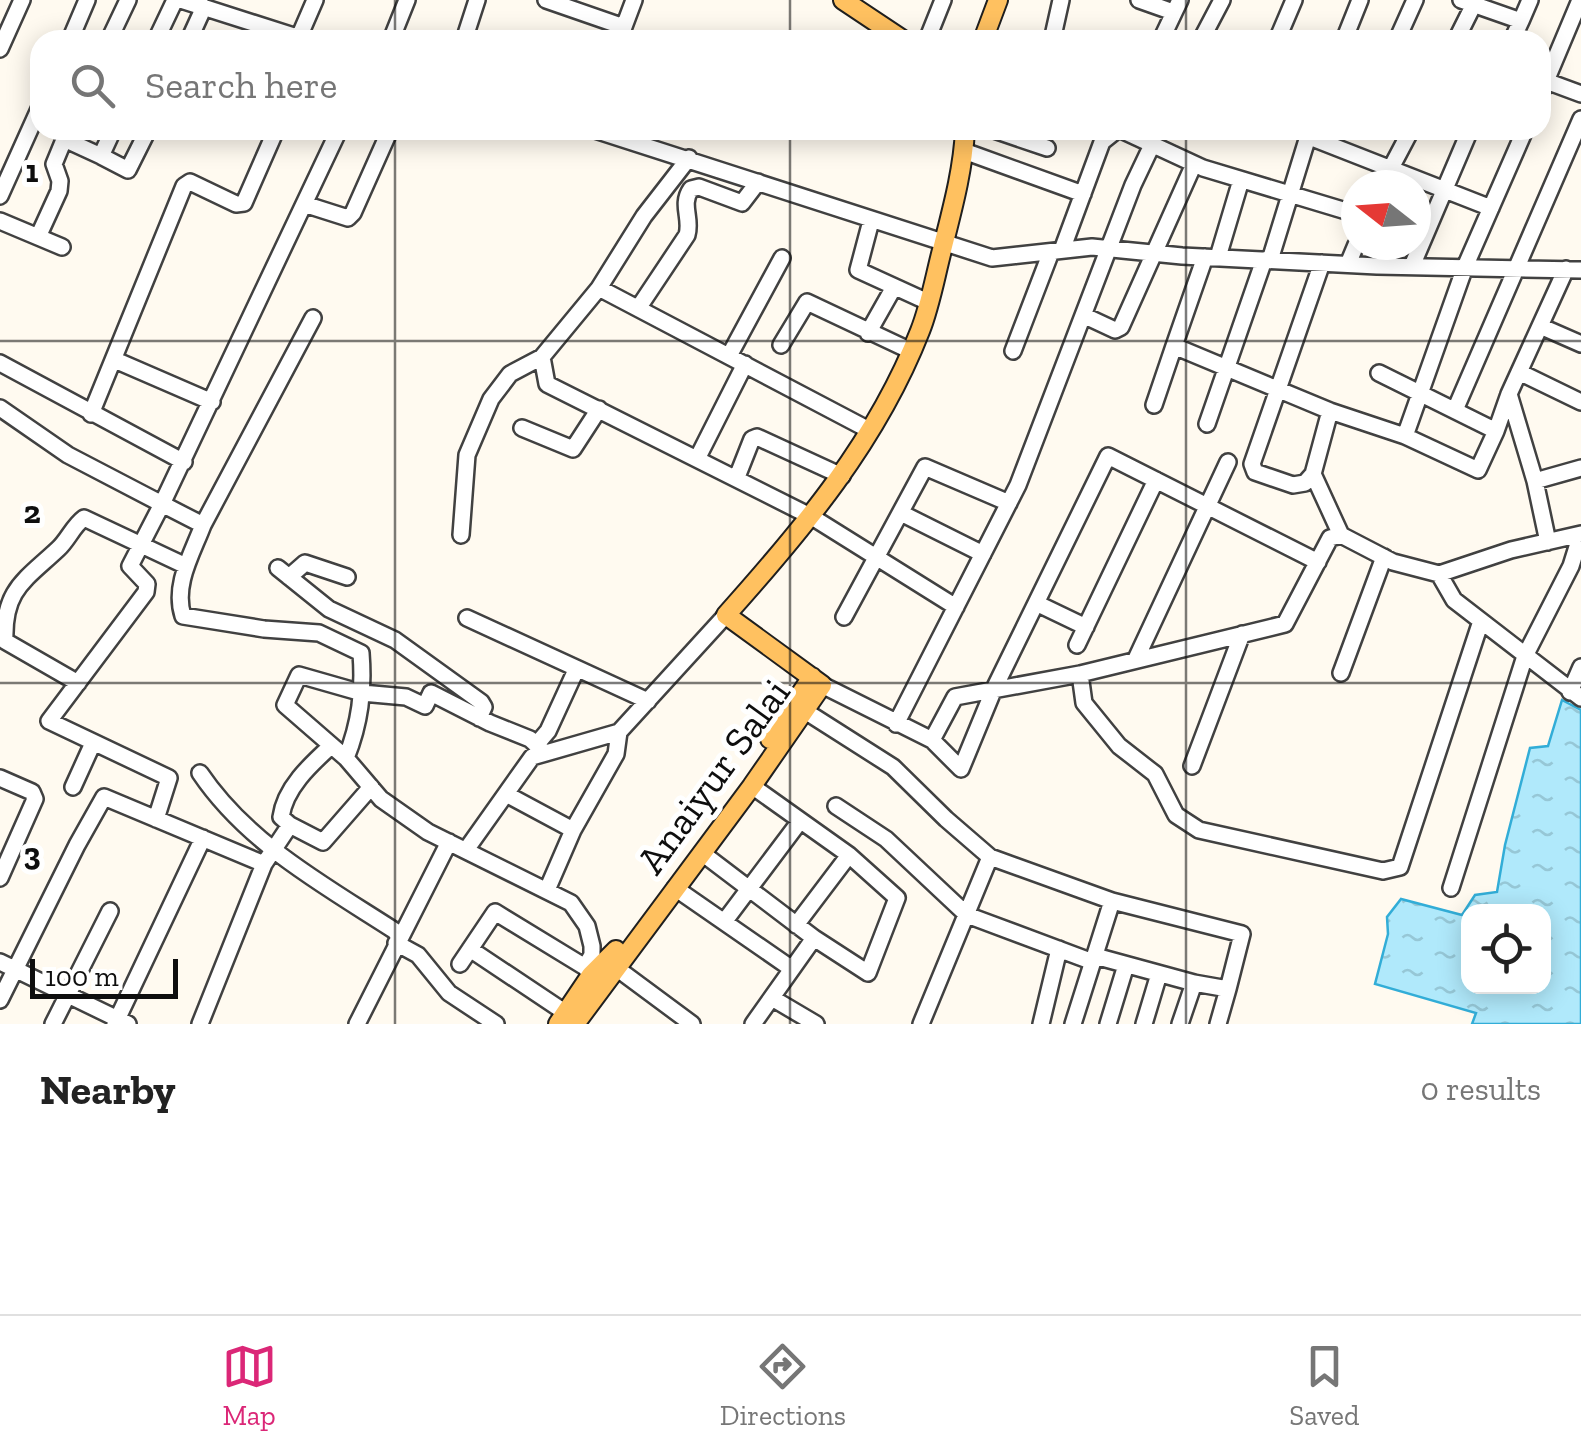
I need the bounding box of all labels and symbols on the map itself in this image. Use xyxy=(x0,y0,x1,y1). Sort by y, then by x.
text: 1 xyxy=(26,152,39,190)
north arrow xyxy=(1341,170,1431,260)
text: 2 xyxy=(23,493,41,531)
street label: Anaiyur Salai xyxy=(626,669,800,883)
text: 3 xyxy=(23,835,41,873)
scale bar xyxy=(30,954,178,998)

